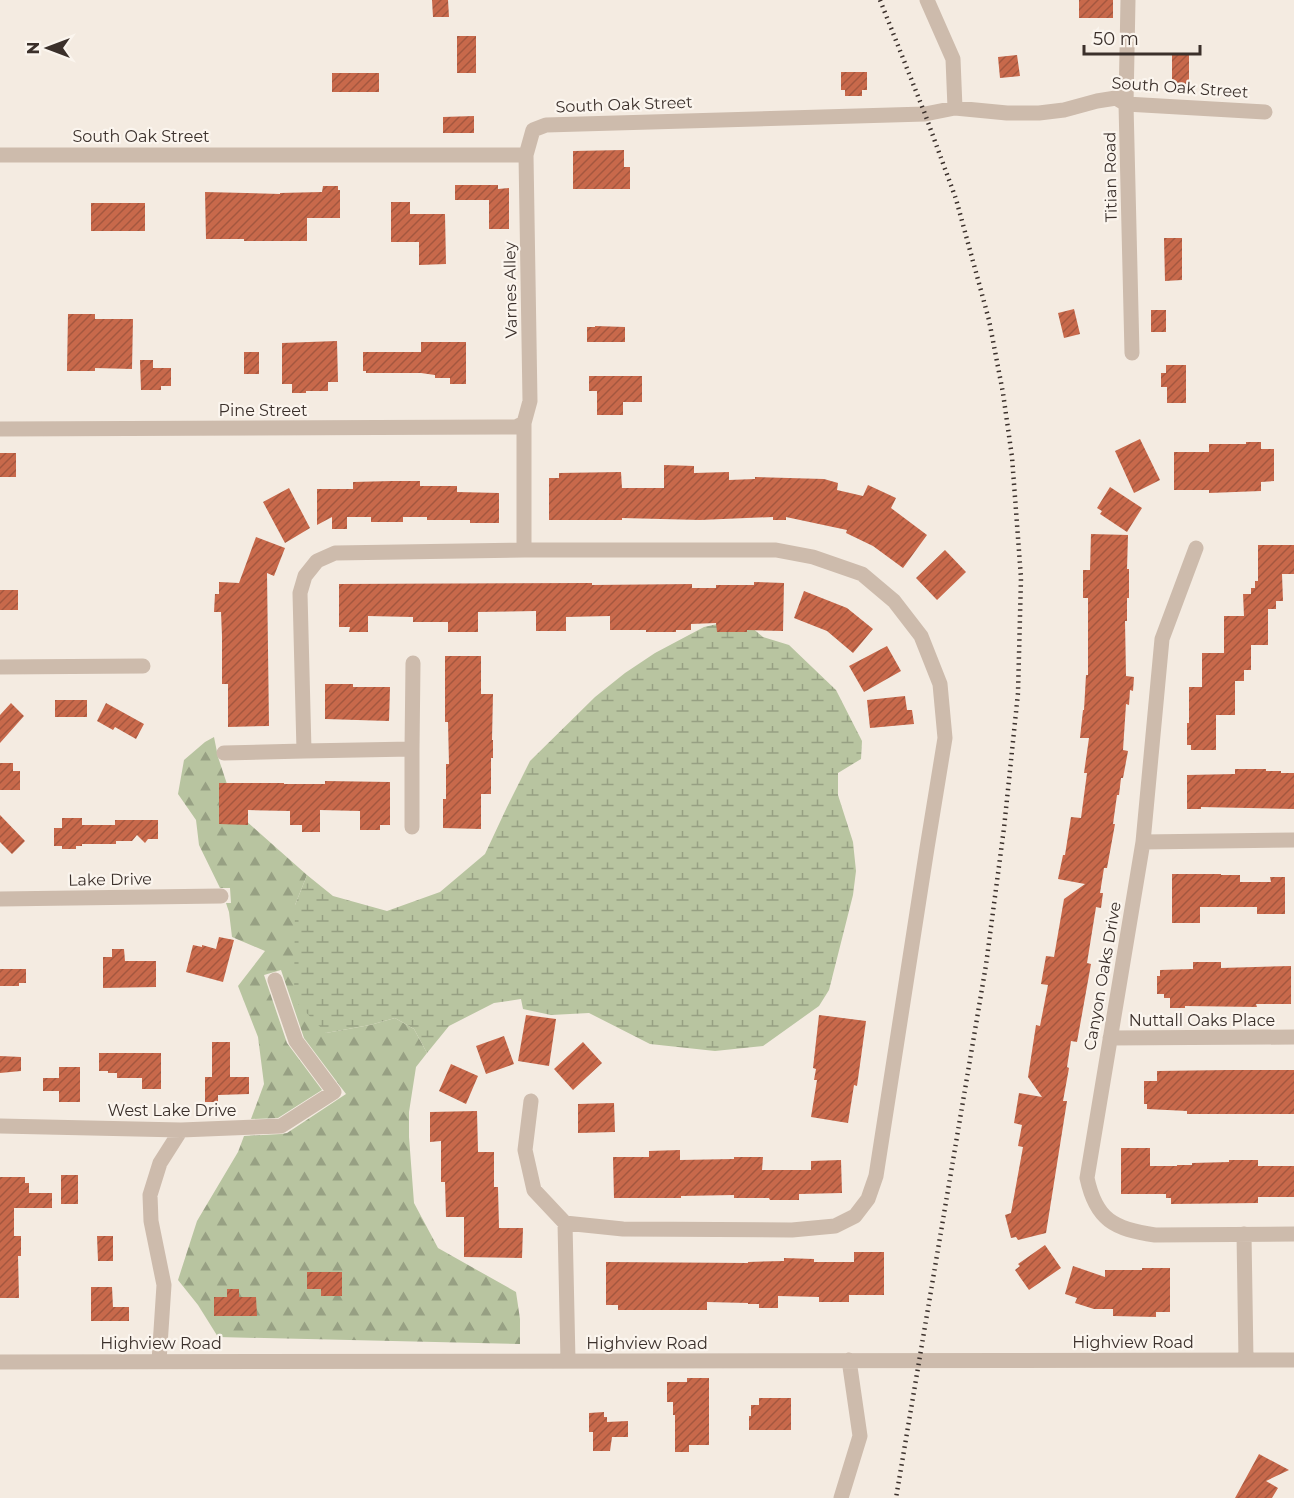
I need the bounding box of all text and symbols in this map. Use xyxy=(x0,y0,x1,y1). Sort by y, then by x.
north arrow xyxy=(18,18,78,78)
scale bar xyxy=(1084,18,1200,56)
text: 50 m xyxy=(1093,28,1139,50)
text: N xyxy=(24,42,43,54)
street label: South Oak Street xyxy=(1111,73,1250,102)
street label: South Oak Street xyxy=(555,93,693,116)
street label: South Oak Street xyxy=(72,127,210,146)
street label: Titian Road xyxy=(1100,132,1121,222)
street label: Varnes Alley xyxy=(500,241,521,339)
street label: Pine Street xyxy=(219,401,308,420)
street label: Lake Drive xyxy=(68,869,152,890)
street label: Canyon Oaks Drive xyxy=(1080,900,1125,1052)
street label: Nuttall Oaks Place xyxy=(1129,1011,1275,1030)
street label: West Lake Drive xyxy=(108,1101,236,1120)
street label: Highview Road xyxy=(1072,1333,1194,1352)
street label: Highview Road xyxy=(100,1334,222,1353)
street label: Highview Road xyxy=(586,1334,708,1353)

